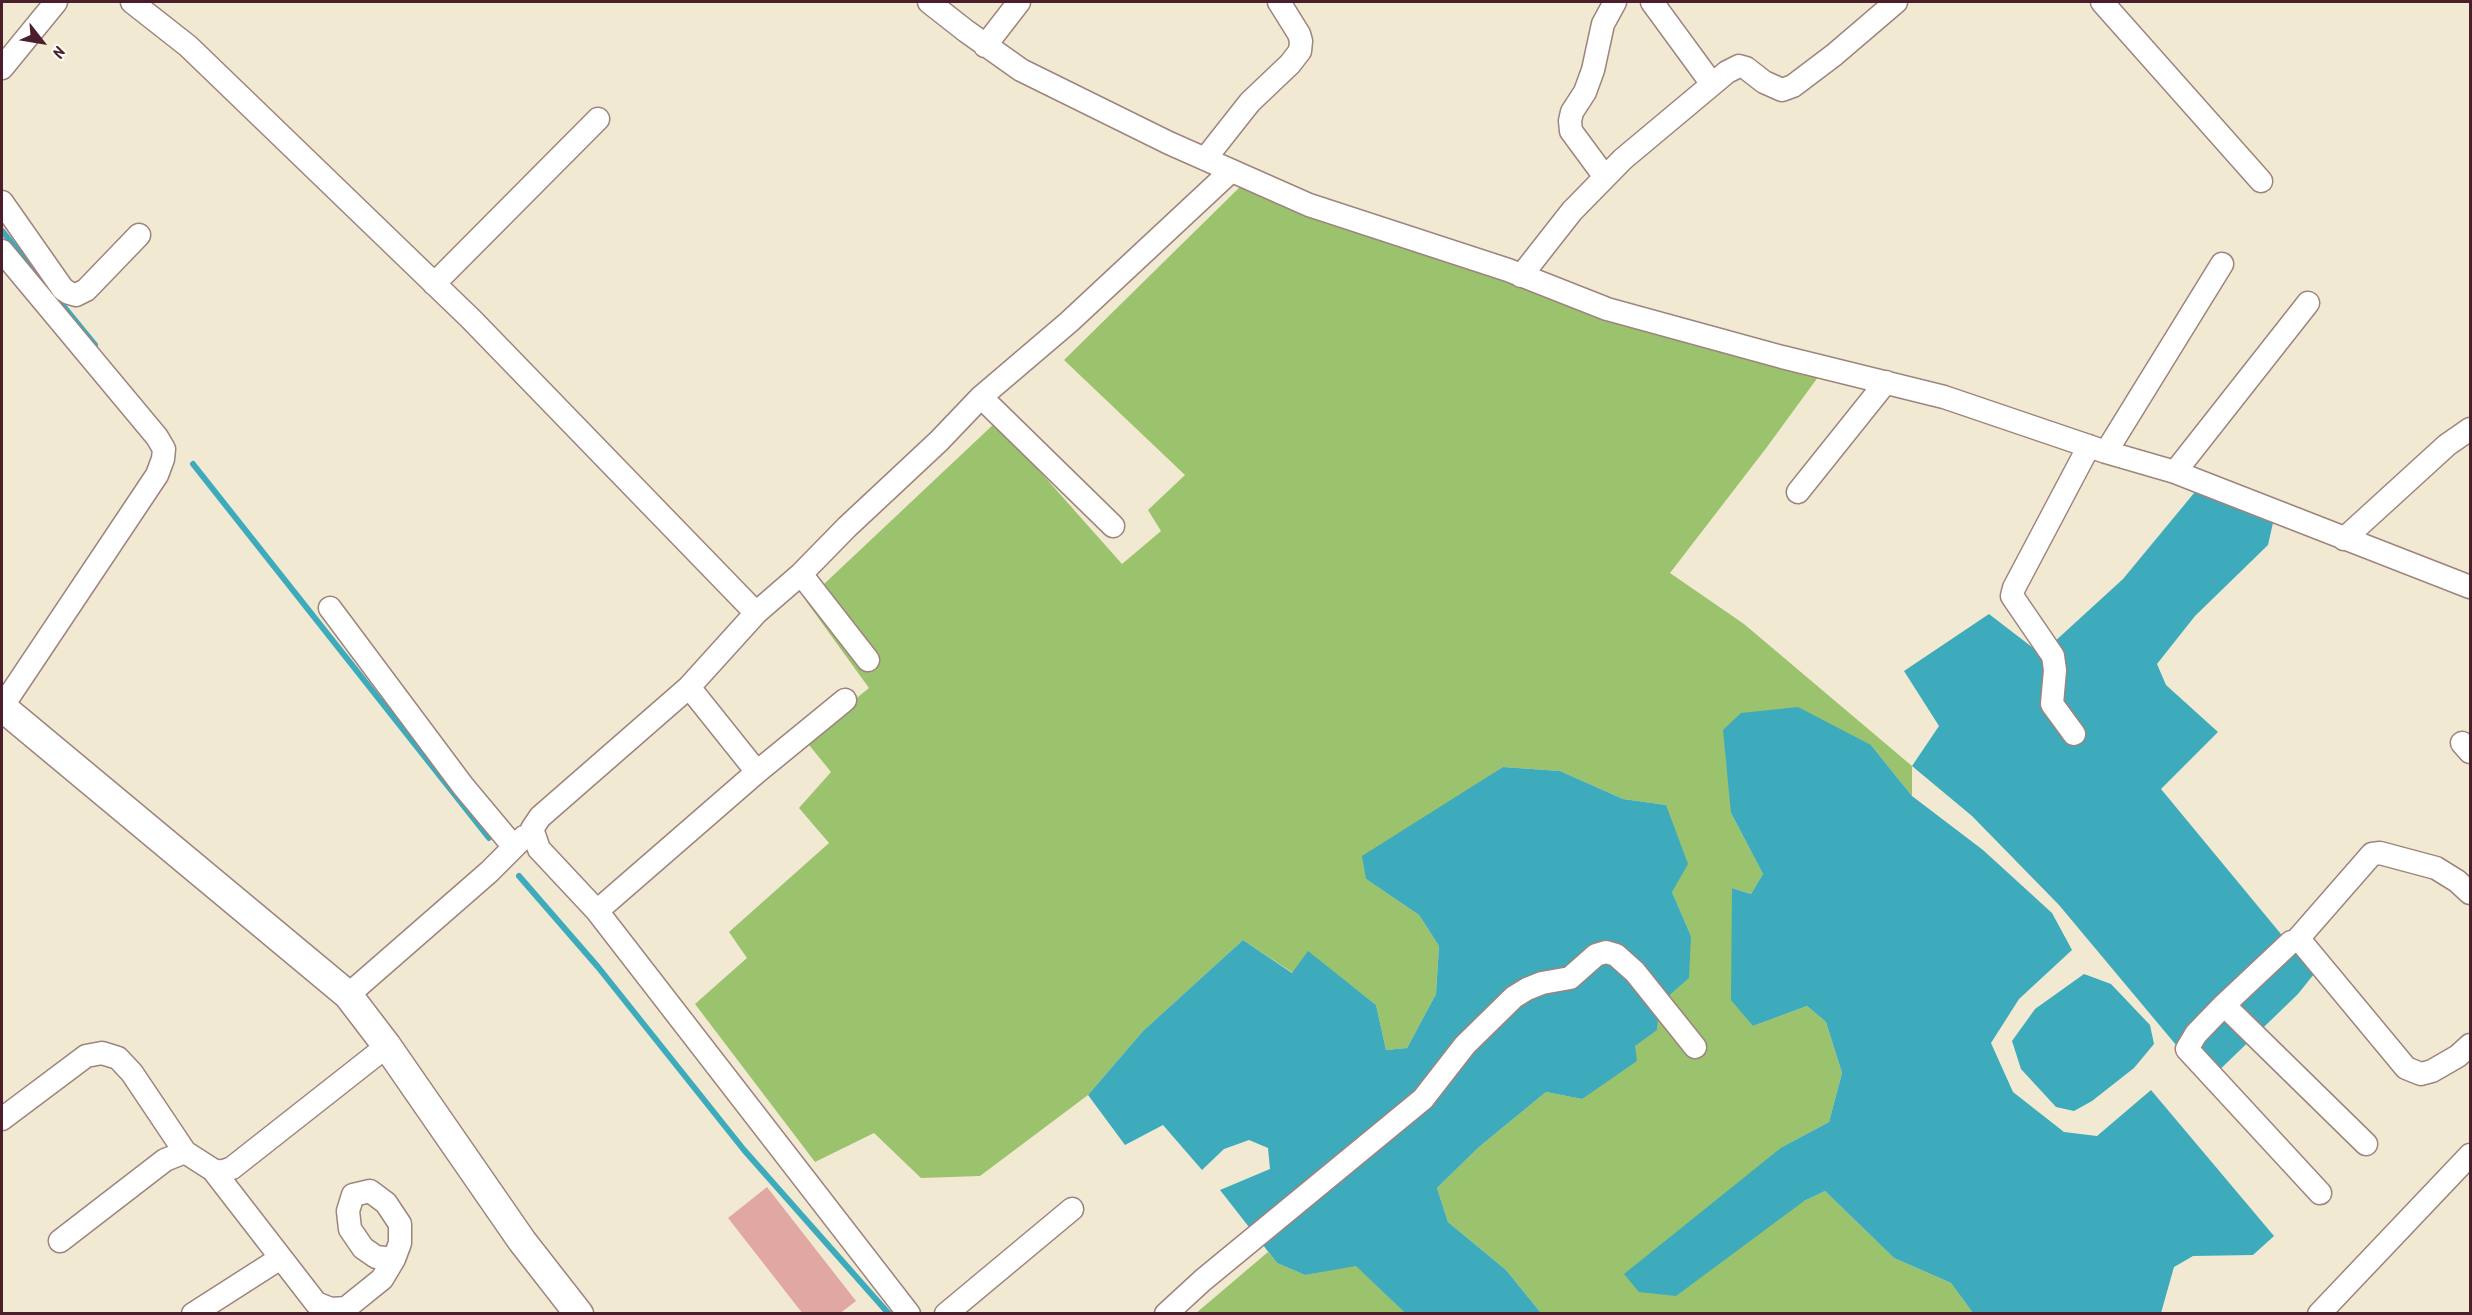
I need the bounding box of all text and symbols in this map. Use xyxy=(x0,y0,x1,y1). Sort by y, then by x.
north arrow xyxy=(12,12,72,72)
text: N xyxy=(45,41,71,62)

